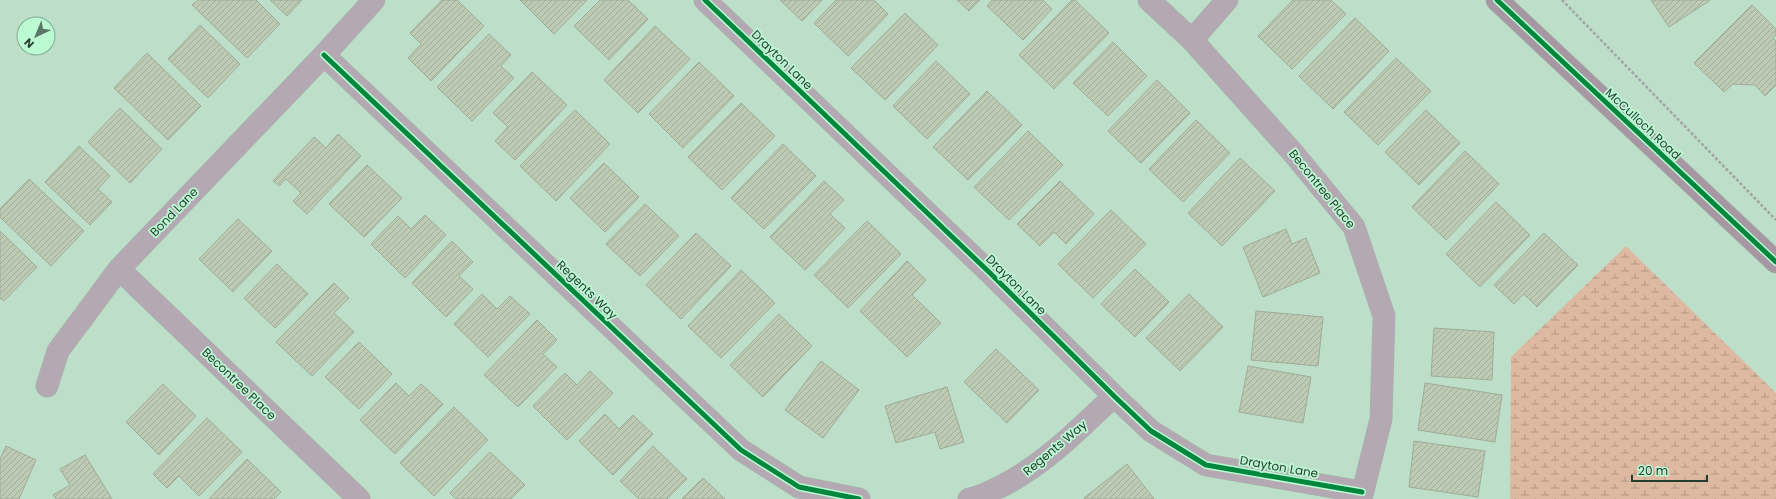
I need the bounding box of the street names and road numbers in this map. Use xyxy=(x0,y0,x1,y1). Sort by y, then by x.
street label: Drayton Lane xyxy=(748,26,817,93)
street label: McCulloch Road xyxy=(1602,84,1685,163)
street label: Becontree Place xyxy=(1285,146,1360,232)
street label: Bond Lane xyxy=(146,183,201,240)
street label: Drayton Lane xyxy=(982,251,1050,319)
street label: Regents Way xyxy=(553,256,622,323)
street label: Becontree Place xyxy=(199,344,280,423)
street label: Regents Way xyxy=(1019,416,1090,479)
street label: Drayton Lane xyxy=(1239,451,1320,482)

